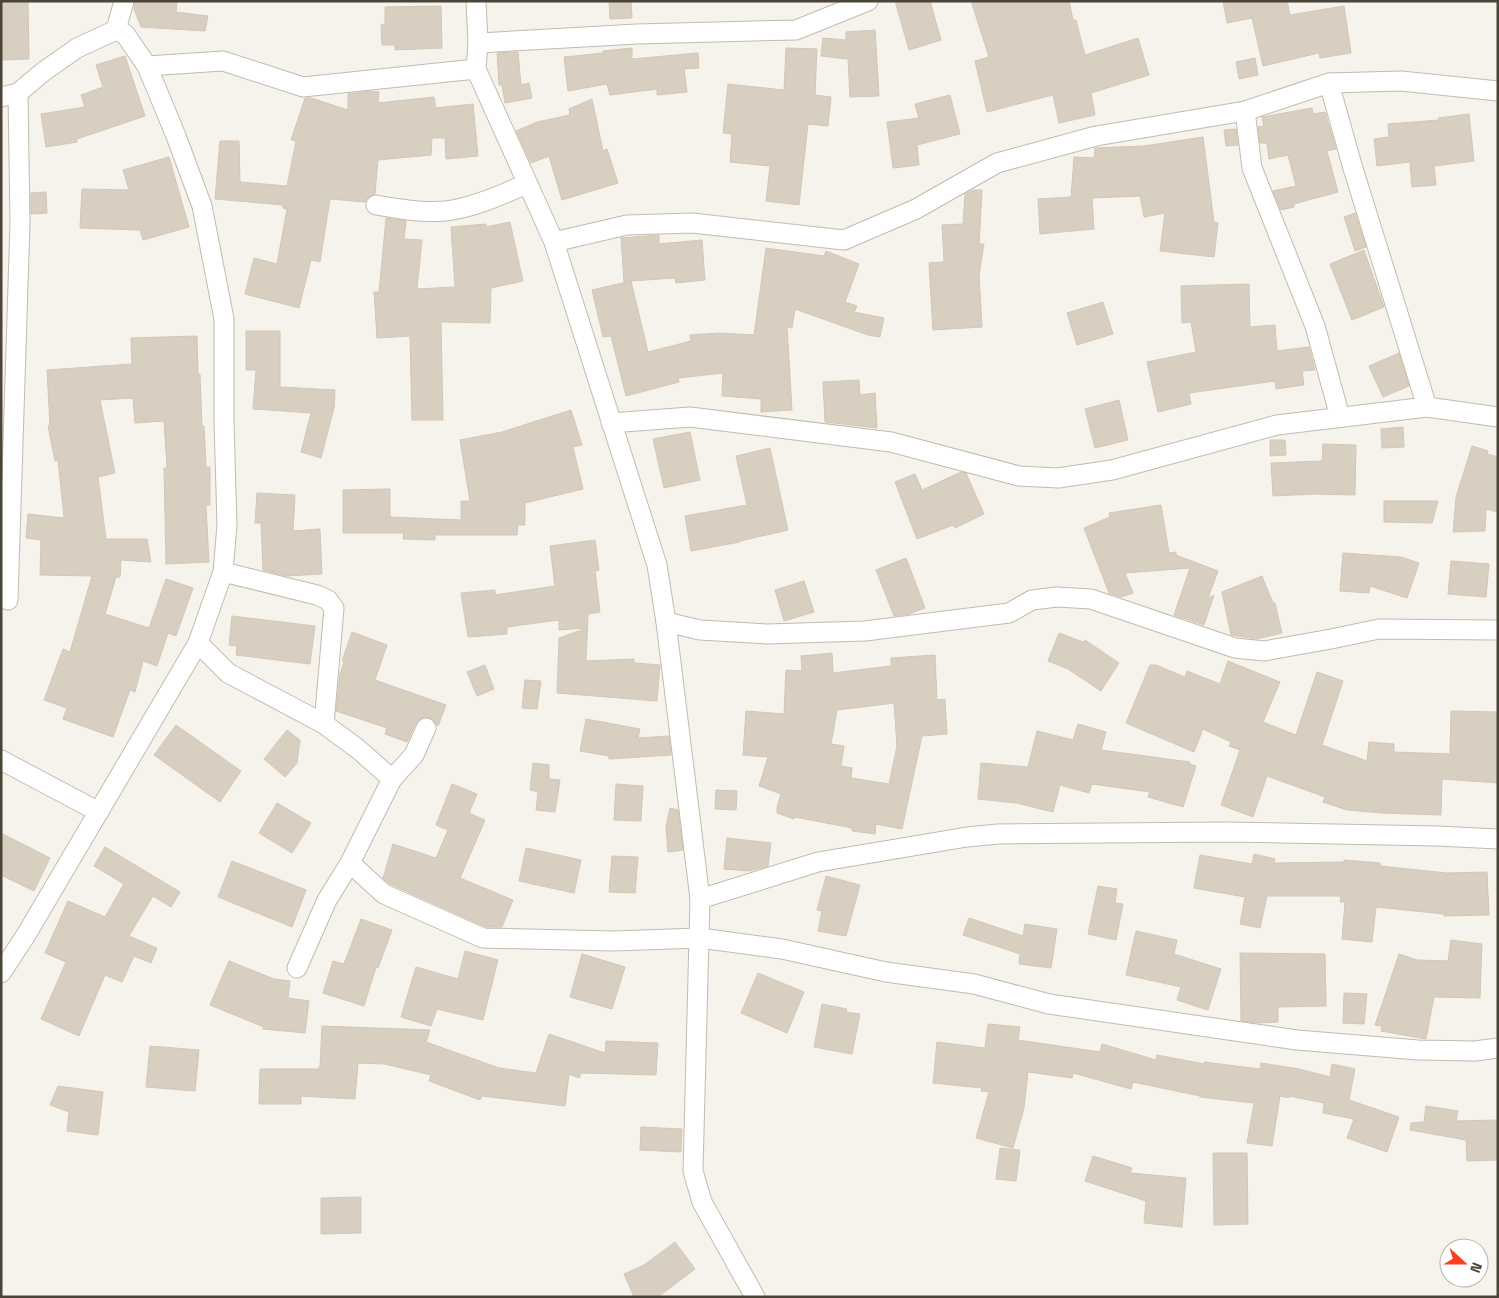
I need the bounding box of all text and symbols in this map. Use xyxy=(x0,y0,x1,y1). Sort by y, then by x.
north arrow xyxy=(1439,1238,1489,1288)
text: N xyxy=(1466,1260,1486,1275)

